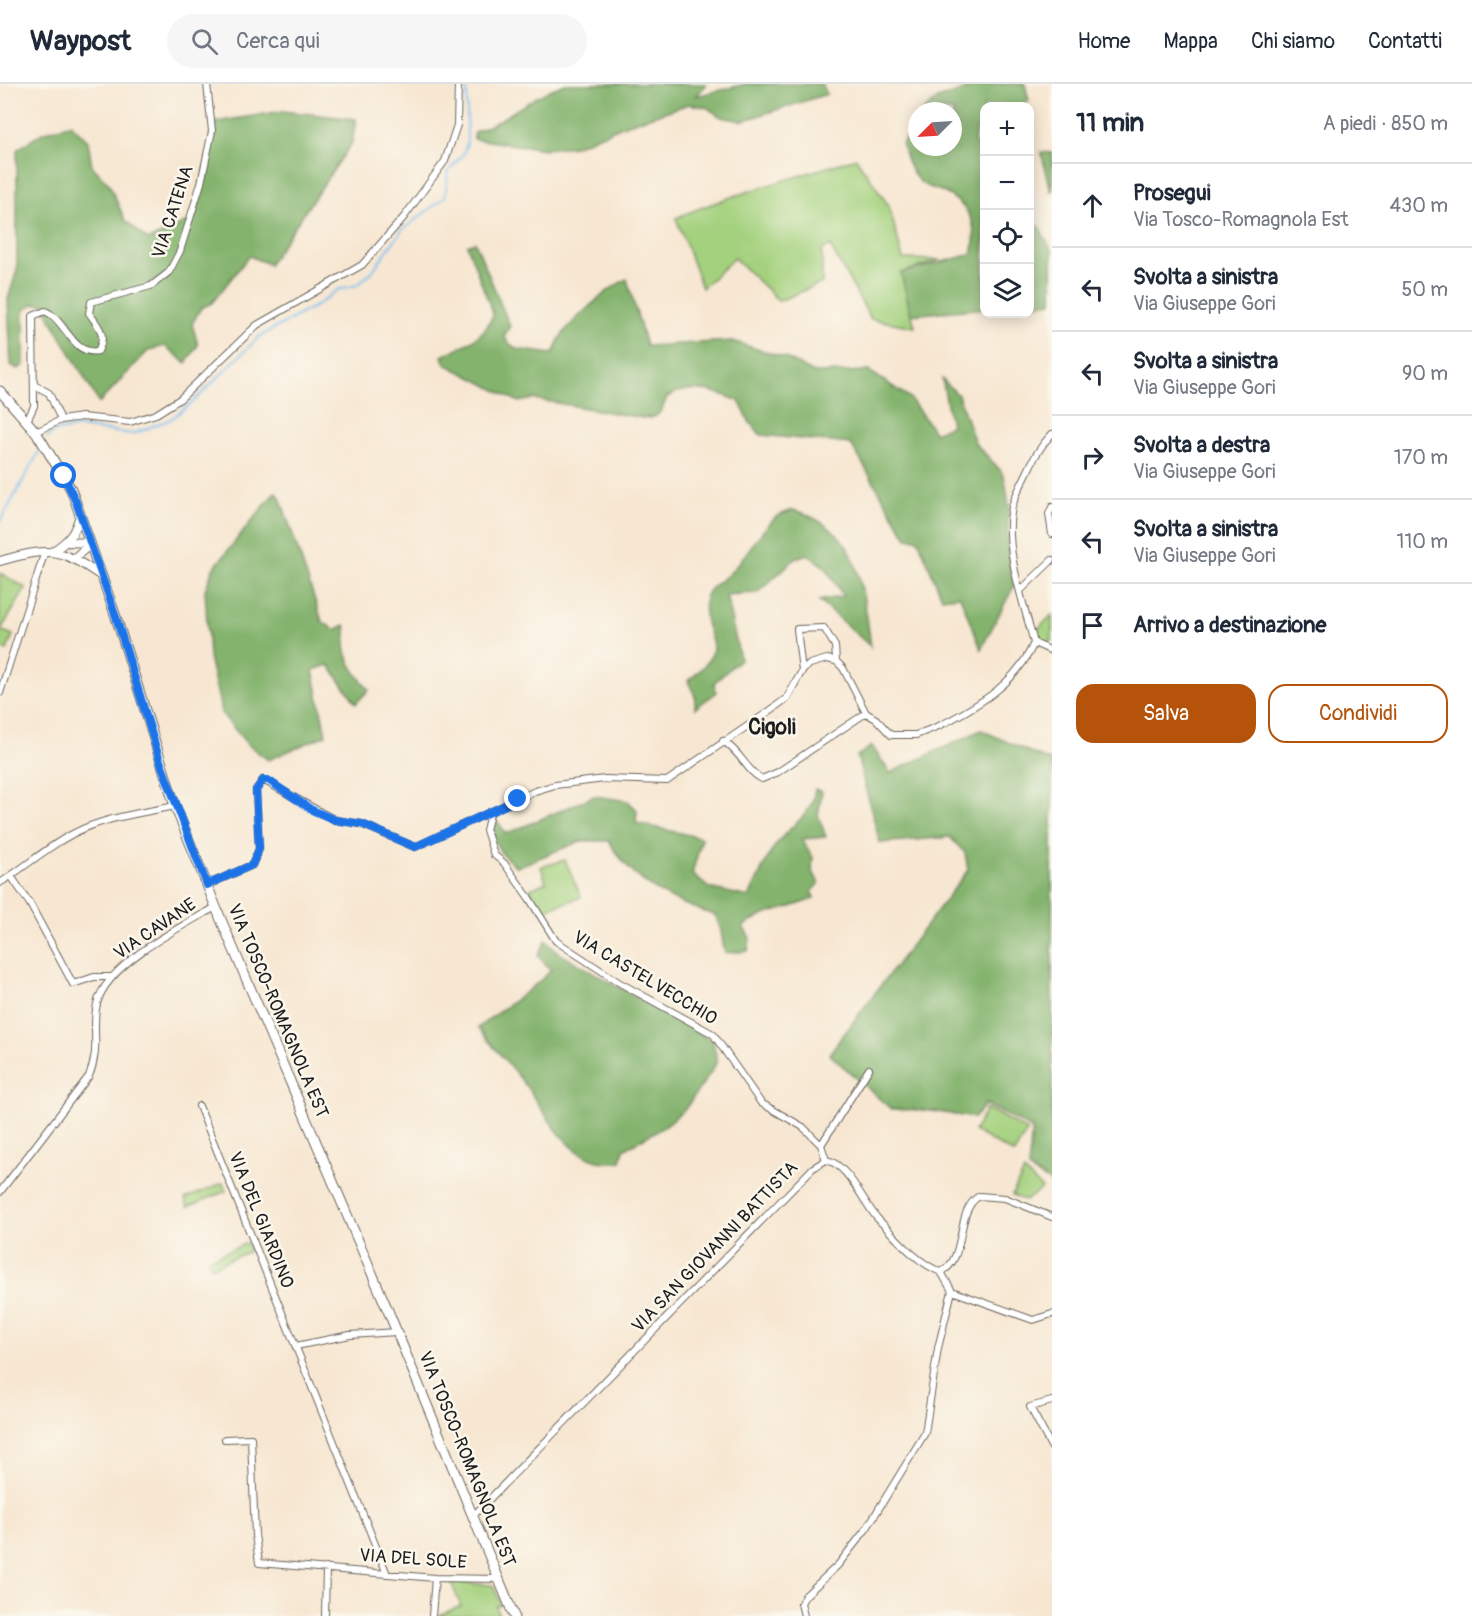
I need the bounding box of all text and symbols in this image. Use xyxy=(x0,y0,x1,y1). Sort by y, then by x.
search box xyxy=(167,14,587,68)
text: Waypost xyxy=(30,24,131,59)
icon: search xyxy=(188,25,221,58)
text: Cerca qui xyxy=(236,27,320,55)
text: Home xyxy=(1077,28,1130,55)
text: Mappa xyxy=(1163,28,1218,55)
text: Chi siamo xyxy=(1251,28,1335,55)
text: Contatti xyxy=(1368,28,1442,55)
north arrow xyxy=(908,102,962,156)
map controls xyxy=(980,102,1034,318)
button: + xyxy=(980,102,1034,156)
text: 11 min xyxy=(1076,107,1144,139)
text: A piedi · 850 m xyxy=(1323,111,1448,136)
button: − xyxy=(980,156,1034,210)
street label: VIA CATENA xyxy=(147,162,199,261)
text: Prosegui xyxy=(1133,179,1211,207)
icon: ahead xyxy=(1076,189,1109,222)
text: 430 m xyxy=(1389,193,1448,218)
text: Via Tosco-Romagnola Est xyxy=(1133,207,1349,232)
button: locate xyxy=(980,210,1034,264)
text: Svolta a sinistra xyxy=(1133,263,1278,291)
button: layers xyxy=(980,264,1034,318)
icon: left xyxy=(1076,273,1109,306)
text: 50 m xyxy=(1401,277,1448,302)
text: Via Giuseppe Gori xyxy=(1133,291,1276,316)
text: Svolta a sinistra xyxy=(1133,347,1278,375)
icon: left xyxy=(1076,357,1109,390)
text: 90 m xyxy=(1402,361,1448,386)
text: Via Giuseppe Gori xyxy=(1133,375,1276,400)
text: Svolta a destra xyxy=(1133,431,1270,459)
icon: right xyxy=(1076,441,1109,474)
text: 170 m xyxy=(1394,445,1448,470)
text: Via Giuseppe Gori xyxy=(1133,459,1276,484)
route start xyxy=(50,462,76,488)
text: Svolta a sinistra xyxy=(1133,515,1278,543)
icon: left xyxy=(1076,525,1109,558)
text: 110 m xyxy=(1397,529,1448,554)
text: Via Giuseppe Gori xyxy=(1133,543,1276,568)
icon: arrive xyxy=(1076,609,1109,642)
text: Arrivo a destinazione xyxy=(1133,611,1326,639)
button: Salva xyxy=(1076,684,1256,743)
button: Condividi xyxy=(1268,684,1448,743)
district label: Cigoli xyxy=(748,714,796,741)
route end xyxy=(504,785,530,811)
street label: VIA CAVANE xyxy=(109,893,201,965)
street label: VIA TOSCO-ROMAGNOLA EST xyxy=(222,900,334,1122)
street label: VIA CASTELVECCHIO xyxy=(569,926,721,1030)
street label: VIA DEL GIARDINO xyxy=(223,1148,299,1292)
street label: VIA SAN GIOVANNI BATTISTA xyxy=(627,1156,803,1338)
street label: VIA TOSCO-ROMAGNOLA EST xyxy=(413,1348,521,1570)
street label: VIA DEL SOLE xyxy=(359,1544,467,1574)

